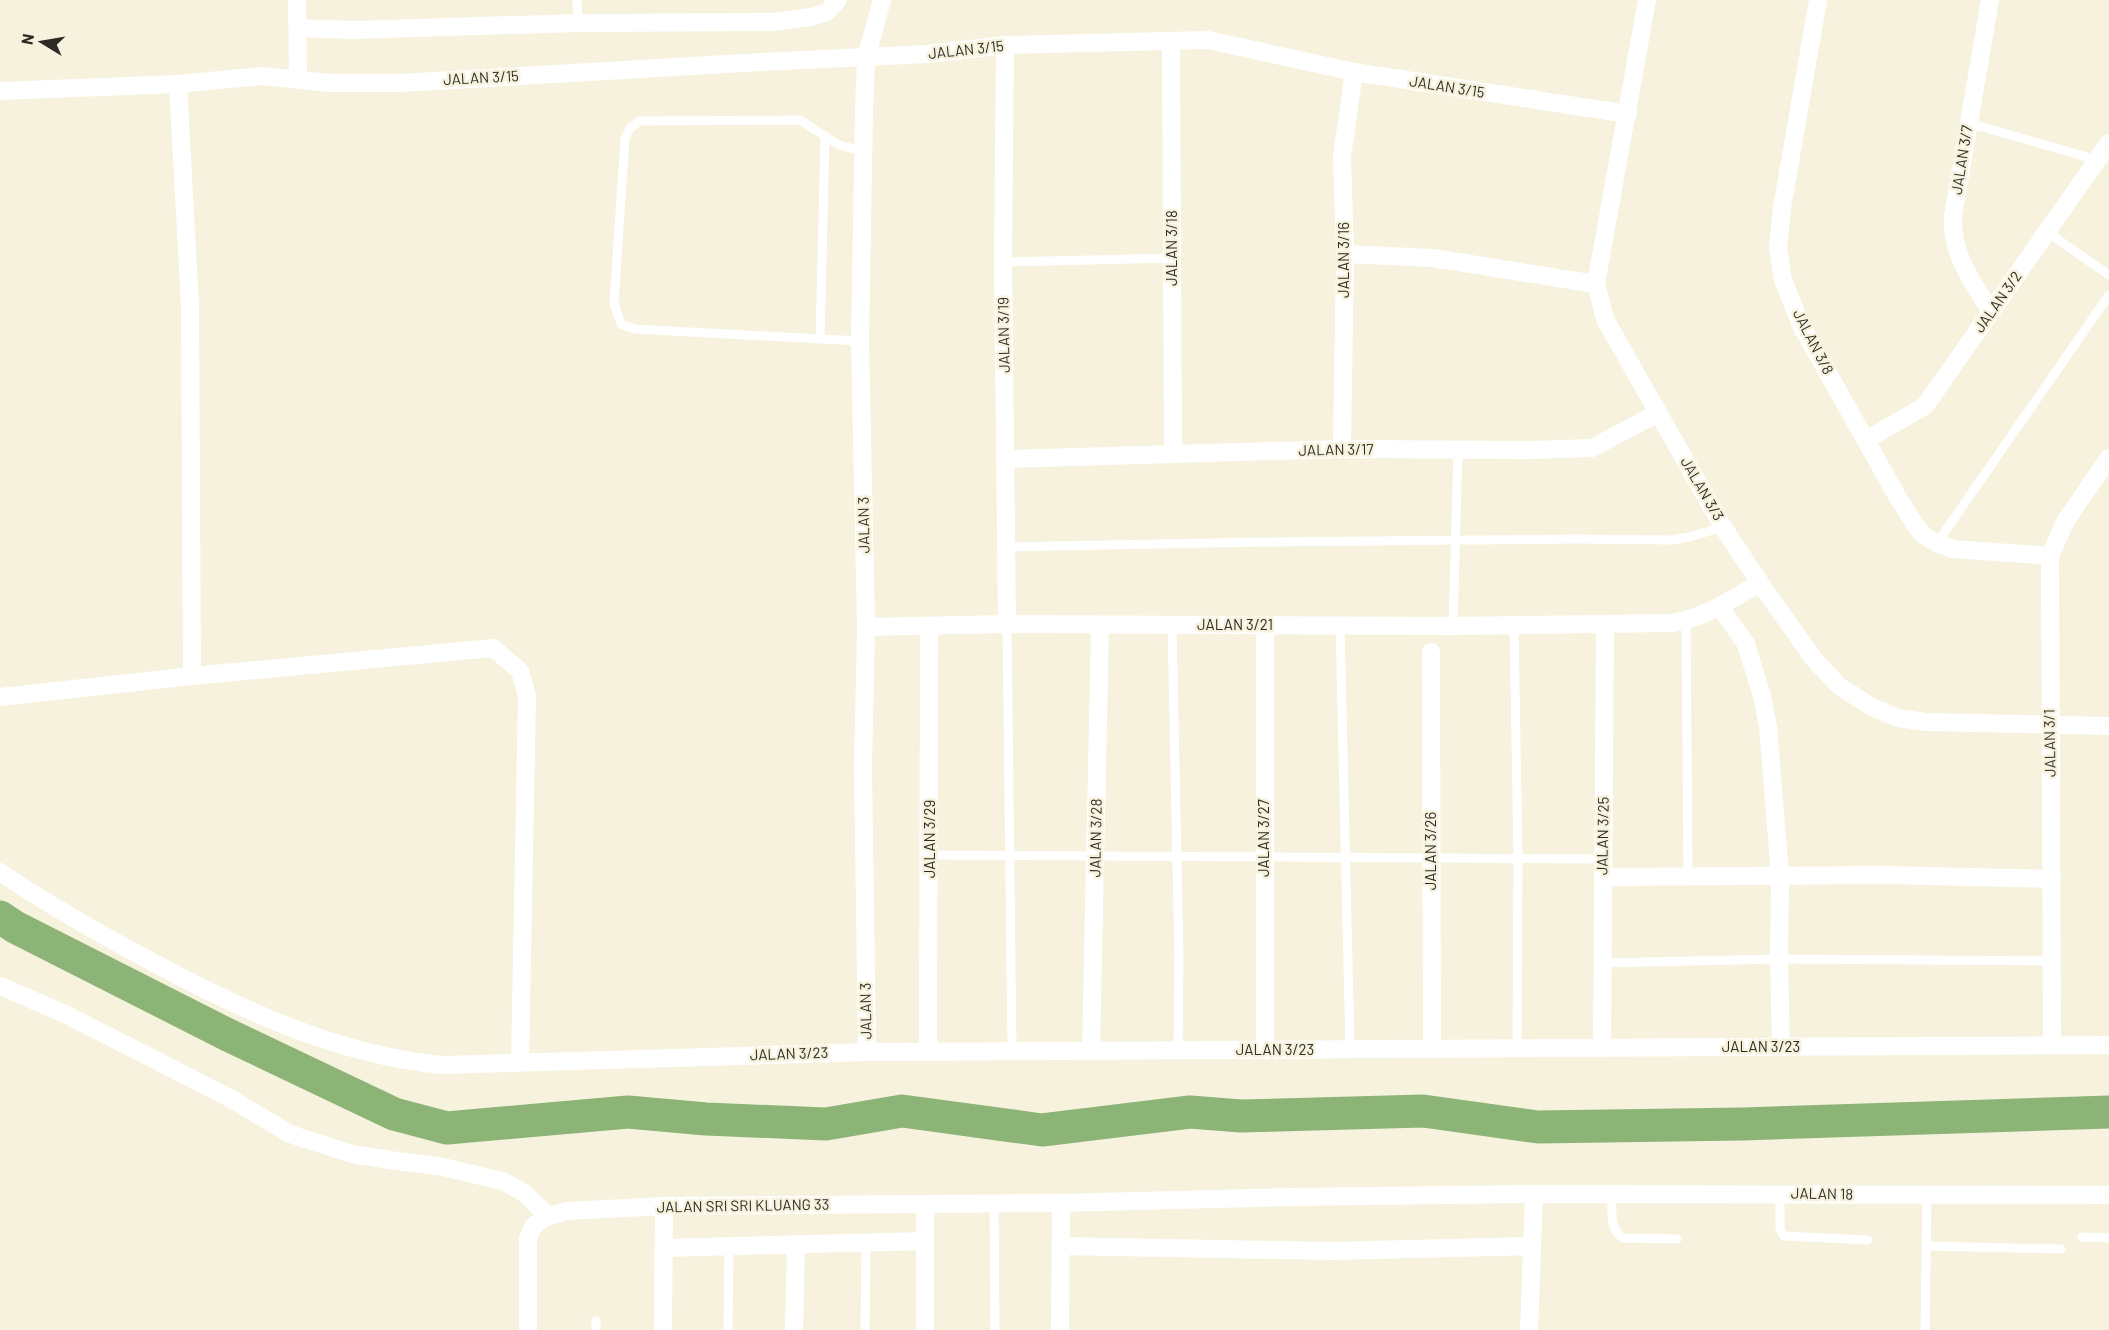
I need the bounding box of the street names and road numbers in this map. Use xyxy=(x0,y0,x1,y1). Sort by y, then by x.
street label: JALAN 3/15 xyxy=(927,36,1004,62)
street label: JALAN 3/15 xyxy=(443,66,519,88)
street label: JALAN 3/15 xyxy=(1408,71,1486,101)
street label: JALAN 3/7 xyxy=(1947,124,1975,196)
street label: JALAN 3/18 xyxy=(1162,210,1180,286)
street label: JALAN 3/16 xyxy=(1334,222,1352,298)
street label: JALAN 3/2 xyxy=(1970,267,2025,336)
street label: JALAN 3/19 xyxy=(993,297,1013,373)
street label: JALAN 3/8 xyxy=(1790,306,1838,377)
street label: JALAN 3/17 xyxy=(1298,439,1374,459)
street label: JALAN 3/3 xyxy=(1677,453,1728,524)
street label: JALAN 3 xyxy=(854,496,872,554)
street label: JALAN 3/21 xyxy=(1197,615,1273,633)
street label: JALAN 3/1 xyxy=(2039,709,2059,777)
street label: JALAN 3/25 xyxy=(1592,797,1612,875)
street label: JALAN 3/28 xyxy=(1085,799,1105,877)
street label: JALAN 3/27 xyxy=(1254,799,1272,877)
street label: JALAN 3/29 xyxy=(920,800,938,878)
street label: JALAN 3/26 xyxy=(1421,812,1439,890)
street label: JALAN 3 xyxy=(856,982,874,1040)
street label: JALAN 3/23 xyxy=(1722,1037,1800,1055)
street label: JALAN 3/23 xyxy=(1236,1040,1314,1058)
street label: JALAN 3/23 xyxy=(749,1043,828,1063)
street label: JALAN 18 xyxy=(1791,1183,1853,1203)
street label: JALAN SRI SRI KLUANG 33 xyxy=(656,1194,830,1216)

